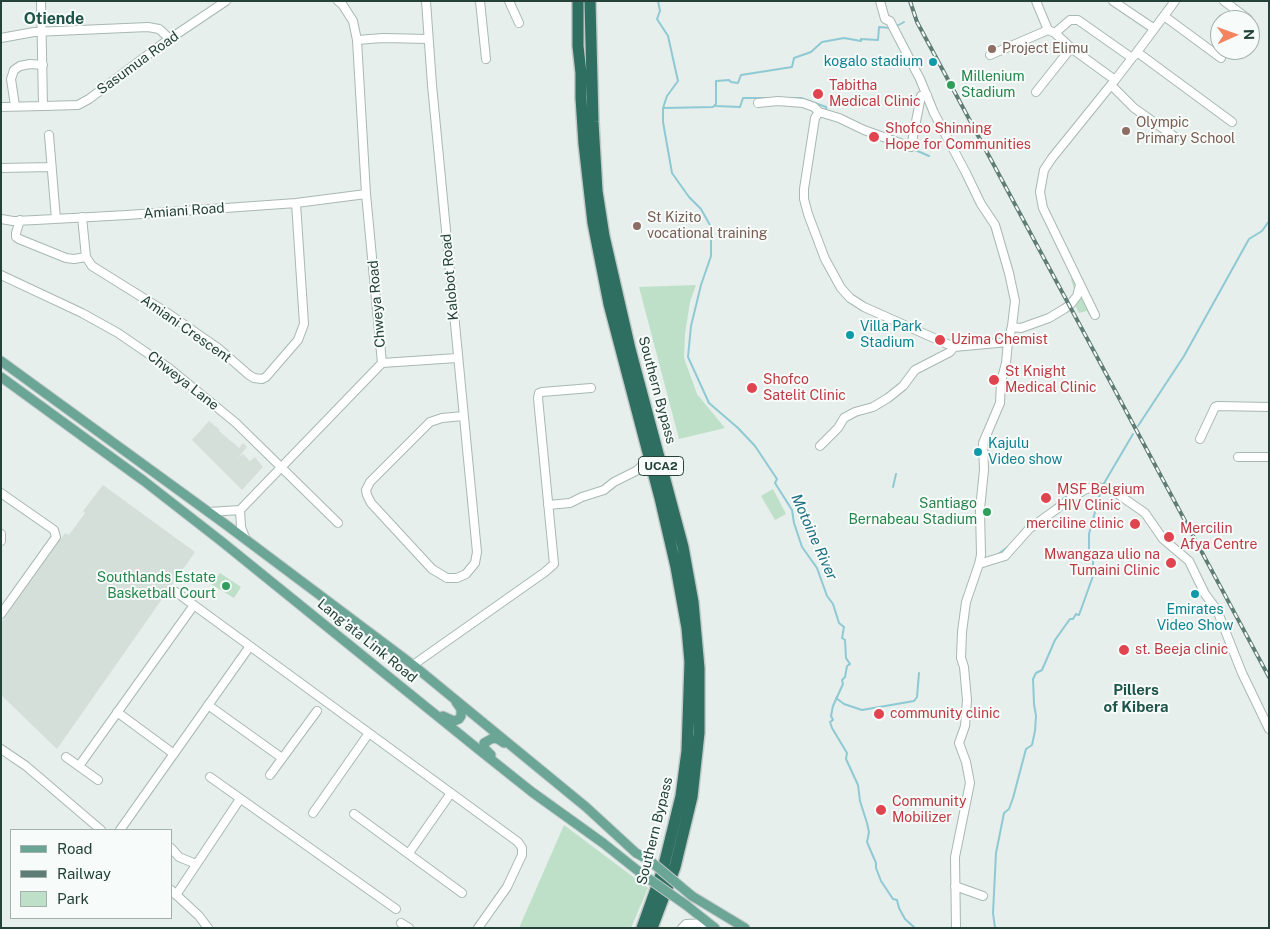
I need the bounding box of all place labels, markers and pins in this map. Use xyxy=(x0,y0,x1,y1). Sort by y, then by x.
place label: Project Elimu xyxy=(1002,41,1088,57)
marker: Project Elimu xyxy=(986,43,998,55)
place label: kogalo stadium xyxy=(824,54,923,70)
marker: kogalo stadium xyxy=(927,56,939,68)
place label: Millenium Stadium xyxy=(961,69,1025,102)
place label: Tabitha Medical Clinic xyxy=(829,78,921,110)
marker: Millenium Stadium xyxy=(945,79,957,91)
marker: Tabitha Medical Clinic xyxy=(811,87,825,101)
place label: Olympic Primary School xyxy=(1136,115,1235,148)
place label: Shofco Shinning Hope for Communities xyxy=(885,121,1031,154)
marker: Olympic Primary School xyxy=(1120,125,1132,137)
marker: Shofco Shinning Hope for Communities xyxy=(867,130,881,144)
place label: St Kizito vocational training xyxy=(647,210,767,242)
marker: St Kizito vocational training xyxy=(631,220,643,232)
place label: Villa Park Stadium xyxy=(860,319,922,352)
marker: Villa Park Stadium xyxy=(844,329,856,341)
place label: Uzima Chemist xyxy=(951,332,1048,348)
marker: Uzima Chemist xyxy=(933,333,947,347)
place label: St Knight Medical Clinic xyxy=(1005,364,1097,397)
place label: Shofco Satelit Clinic xyxy=(763,372,846,404)
marker: St Knight Medical Clinic xyxy=(987,373,1001,387)
marker: Shofco Satelit Clinic xyxy=(745,381,759,395)
place label: Kajulu Video show xyxy=(988,436,1062,468)
marker: Kajulu Video show xyxy=(972,446,984,458)
place label: MSF Belgium HIV Clinic xyxy=(1057,482,1145,514)
marker: MSF Belgium HIV Clinic xyxy=(1039,491,1053,505)
place label: Santiago Bernabeau Stadium xyxy=(848,496,977,528)
marker: Santiago Bernabeau Stadium xyxy=(981,506,993,518)
place label: merciline clinic xyxy=(1026,516,1124,532)
marker: merciline clinic xyxy=(1128,517,1142,531)
place label: Mercilin Afya Centre xyxy=(1180,521,1257,554)
marker: Mercilin Afya Centre xyxy=(1162,530,1176,544)
place label: Mwangaza ulio na Tumaini Clinic xyxy=(1044,547,1160,580)
marker: Mwangaza ulio na Tumaini Clinic xyxy=(1164,556,1178,570)
place label: Southlands Estate Basketball Court xyxy=(97,570,216,602)
marker: Southlands Estate Basketball Court xyxy=(220,580,232,592)
marker: Emirates Video Show xyxy=(1189,588,1201,600)
place label: Emirates Video Show xyxy=(1157,602,1233,634)
place label: st. Beeja clinic xyxy=(1135,642,1228,658)
marker: st. Beeja clinic xyxy=(1117,643,1131,657)
place label: community clinic xyxy=(890,706,1000,722)
marker: community clinic xyxy=(872,707,886,721)
place label: Community Mobilizer xyxy=(892,794,966,826)
marker: Community Mobilizer xyxy=(874,803,888,817)

